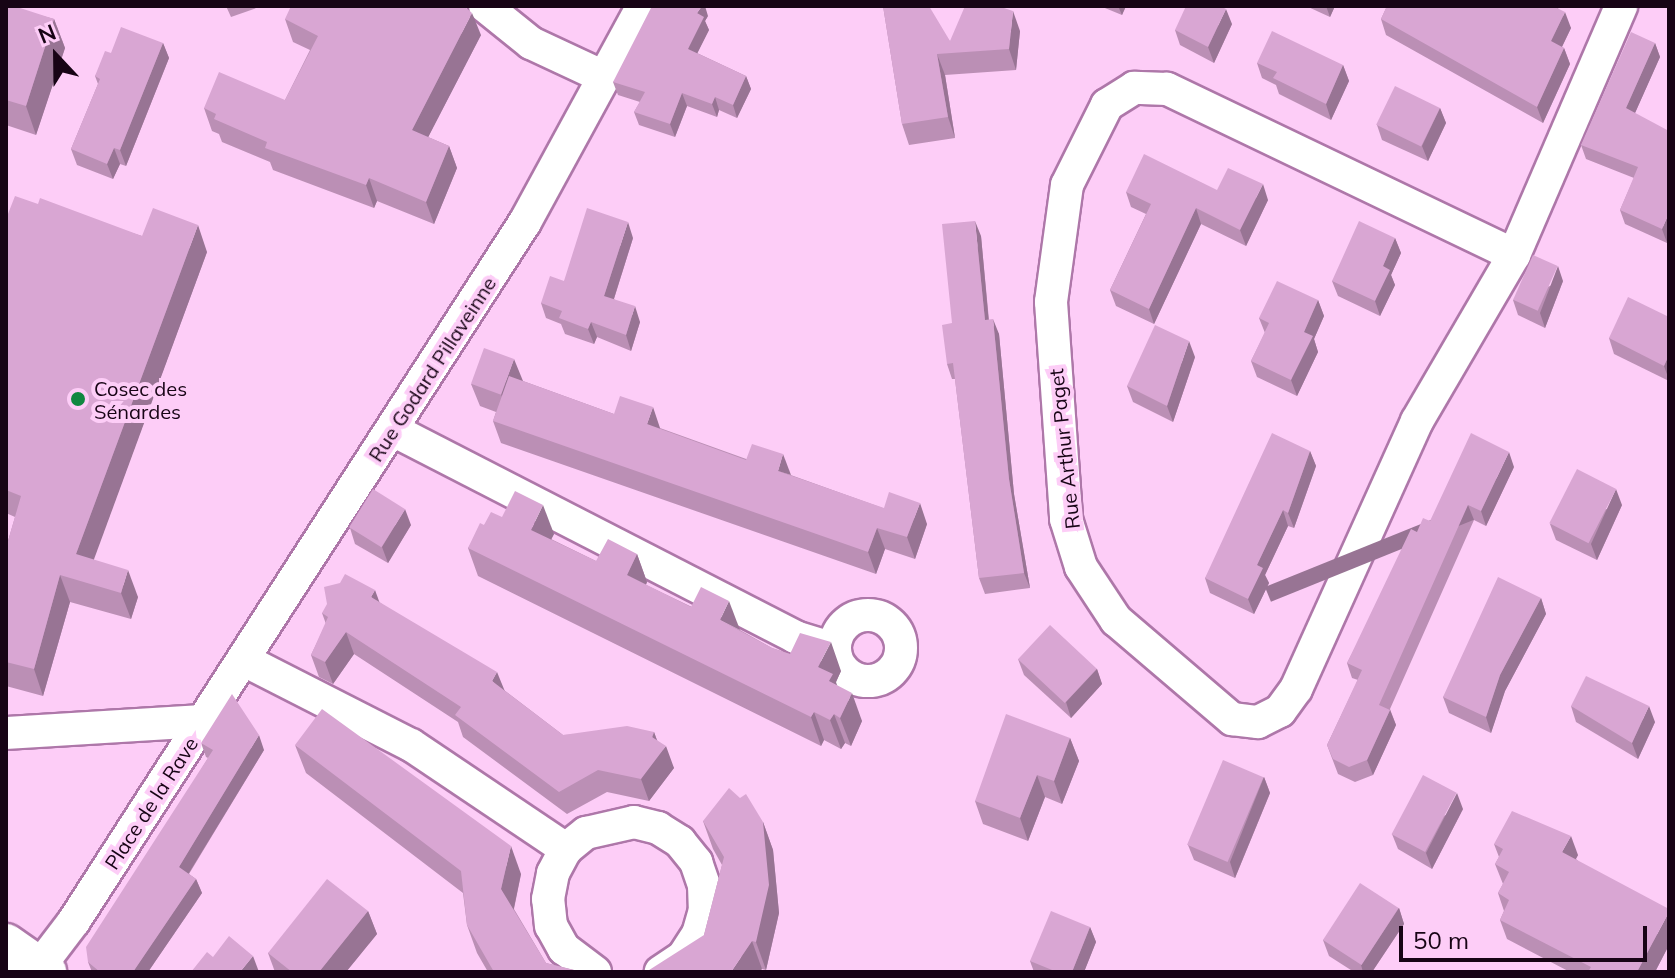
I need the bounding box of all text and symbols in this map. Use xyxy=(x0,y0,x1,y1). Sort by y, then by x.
north arrow xyxy=(16,16,96,96)
text: N xyxy=(34,18,60,50)
street label: Rue Godard Pillaveinne xyxy=(363,272,501,466)
street label: Rue Arthur Paget xyxy=(1044,368,1084,530)
place label: Cosec des Sénardes xyxy=(94,376,187,423)
marker: Cosec des Sénardes xyxy=(69,390,87,408)
street label: Place de la Rave xyxy=(99,732,203,874)
scale bar xyxy=(1403,910,1651,960)
text: 50 m xyxy=(1413,925,1469,955)

